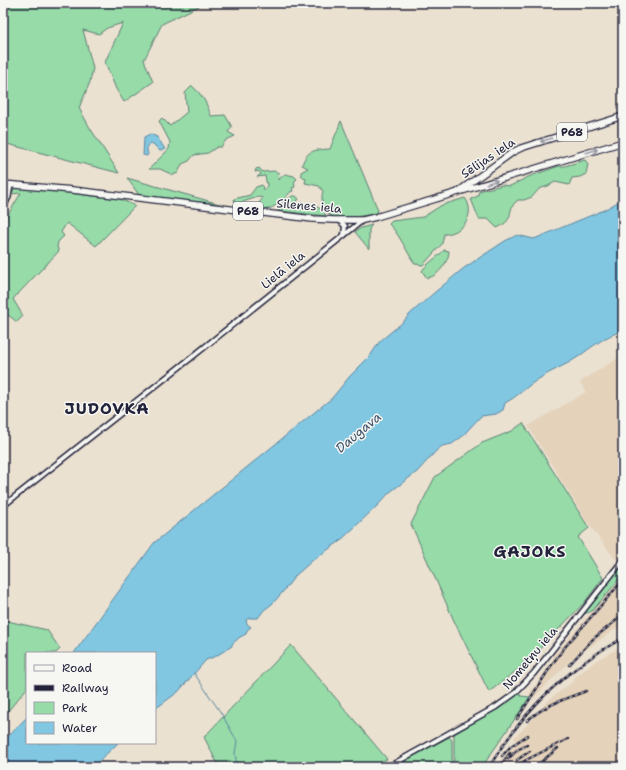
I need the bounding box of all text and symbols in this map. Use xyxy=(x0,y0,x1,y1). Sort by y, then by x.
road number: P68 xyxy=(557,123,587,141)
street label: Sēlijas iela xyxy=(458,134,519,182)
one-way arrow xyxy=(539,137,552,144)
one-way arrow xyxy=(585,147,598,154)
one-way arrow xyxy=(486,178,499,185)
street label: Silenes iela xyxy=(276,195,343,217)
road number: P68 xyxy=(233,202,263,220)
street label: Lielā iela xyxy=(258,247,309,293)
district label: JUDOVKA xyxy=(64,398,150,419)
water label: Daugava xyxy=(332,408,385,456)
district label: GAJOKS xyxy=(494,541,566,562)
street label: Nometņu iela xyxy=(499,623,561,693)
legend xyxy=(26,652,156,744)
text: Road xyxy=(62,660,93,676)
text: Railway xyxy=(62,680,109,696)
text: Park xyxy=(62,700,88,716)
text: Water xyxy=(62,720,98,736)

